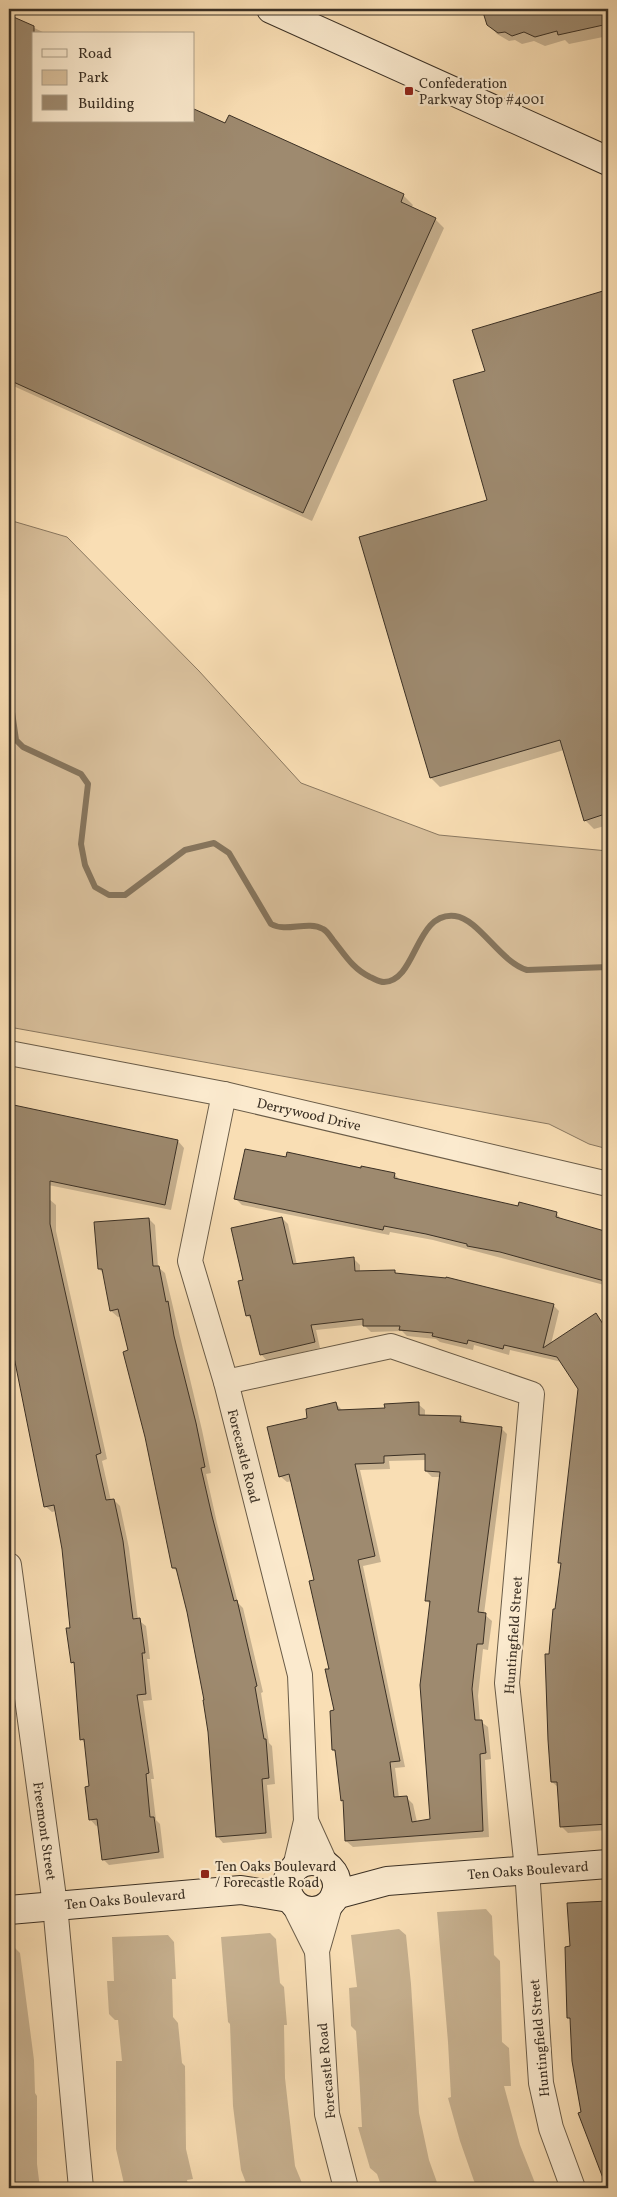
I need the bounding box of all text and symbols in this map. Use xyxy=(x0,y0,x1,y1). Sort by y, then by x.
legend xyxy=(32,32,195,122)
text: Road xyxy=(78,44,112,65)
text: Park xyxy=(78,68,109,89)
place label: Confederation Parkway Stop #4001 xyxy=(419,75,545,110)
marker: Confederation Parkway Stop #4001 xyxy=(403,85,415,97)
text: Building xyxy=(78,94,135,115)
street label: Derrywood Drive xyxy=(255,1094,363,1137)
street label: Forecastle Road xyxy=(222,1407,263,1506)
street label: Huntingfield Street xyxy=(501,1575,528,1695)
street label: Freemont Street xyxy=(27,1781,60,1882)
place label: Ten Oaks Boulevard / Forecastle Road xyxy=(215,1858,337,1893)
street label: Ten Oaks Boulevard xyxy=(467,1858,589,1885)
marker: Ten Oaks Boulevard / Forecastle Road xyxy=(199,1868,211,1880)
street label: Ten Oaks Boulevard xyxy=(64,1886,187,1915)
street label: Huntingfield Street xyxy=(526,1978,555,2098)
street label: Forecastle Road xyxy=(314,2022,341,2120)

